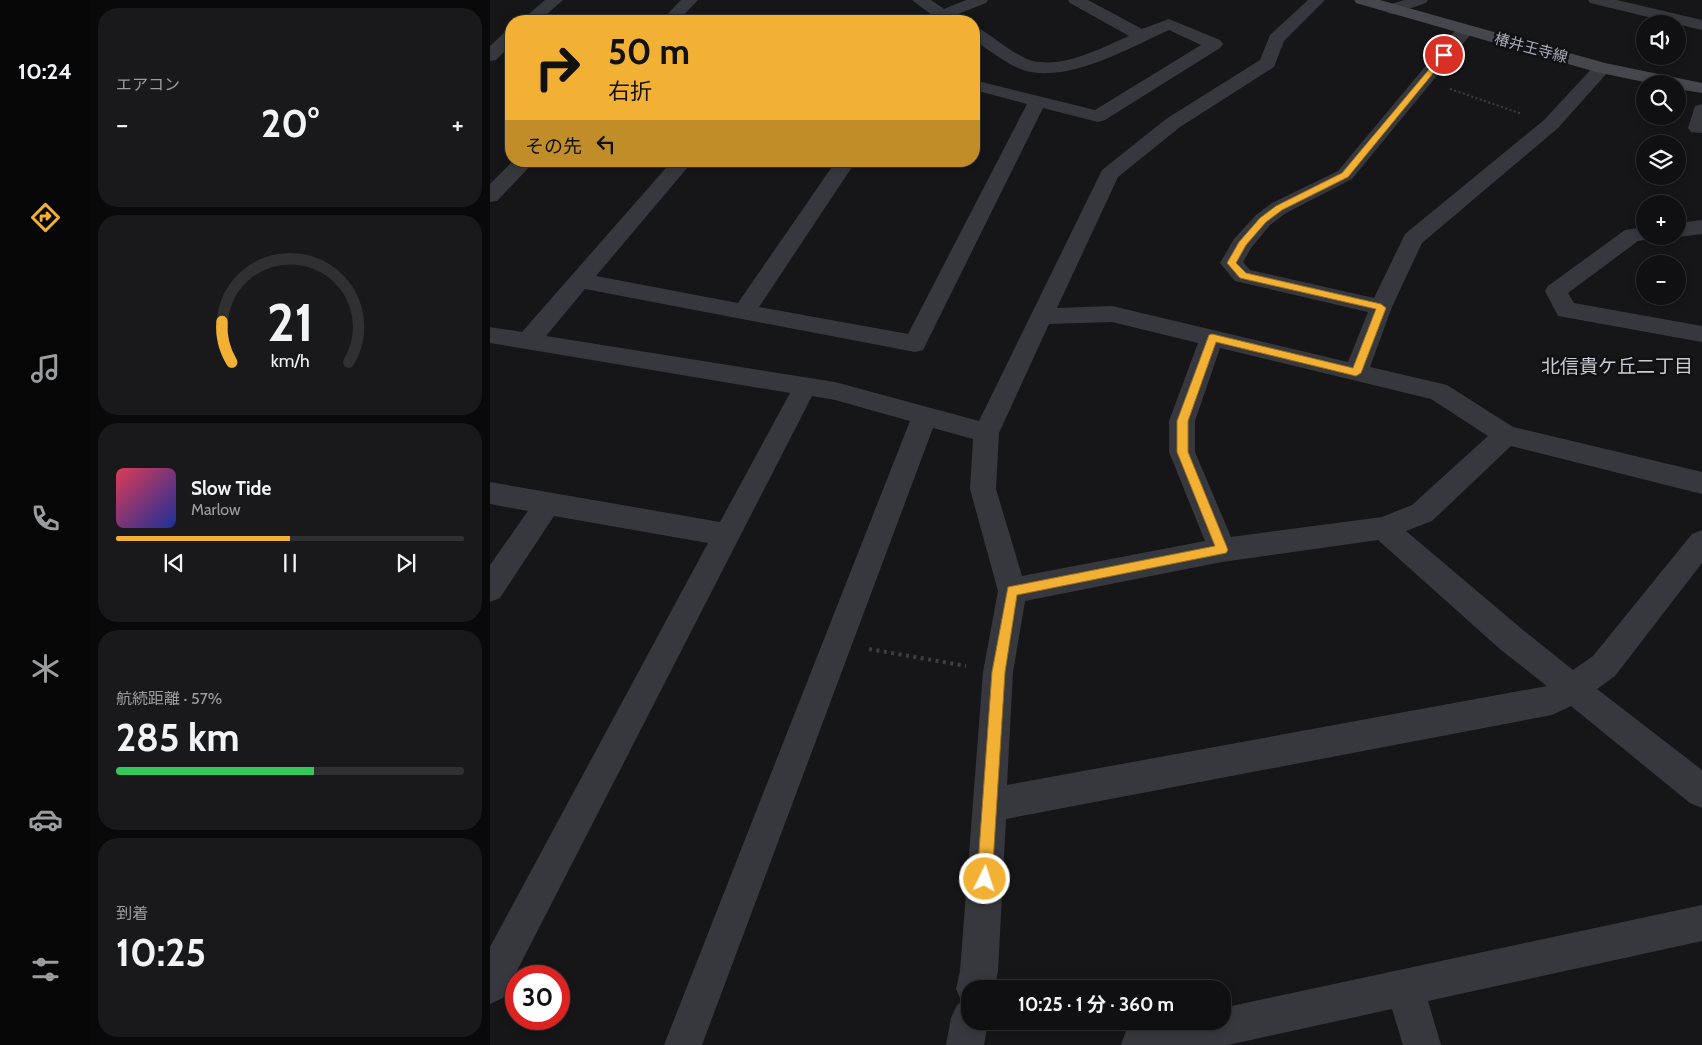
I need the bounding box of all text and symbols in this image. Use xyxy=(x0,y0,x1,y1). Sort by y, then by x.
map controls xyxy=(1636,15,1686,305)
button: sound xyxy=(1636,15,1686,65)
text: 50 m xyxy=(608,30,690,73)
street label: 椿井王寺線 xyxy=(1492,30,1570,66)
pin xyxy=(1423,34,1465,76)
icon: right xyxy=(525,35,590,100)
icon: arrive xyxy=(1430,41,1458,69)
text: 10:24 xyxy=(18,58,72,85)
text: エアコン xyxy=(116,75,180,94)
button: search xyxy=(1636,75,1686,125)
text: 右折 xyxy=(608,78,652,105)
text: 20° xyxy=(261,100,319,147)
text: − xyxy=(116,107,128,141)
text: + xyxy=(452,107,464,141)
icon: left xyxy=(592,130,620,158)
text: その先 xyxy=(525,135,582,158)
button: layers xyxy=(1636,135,1686,185)
button: + xyxy=(1636,195,1686,245)
icon: directions xyxy=(28,200,63,235)
button: − xyxy=(1636,255,1686,305)
text: 21 xyxy=(267,291,313,354)
text: km/h xyxy=(270,350,310,371)
icon: music xyxy=(28,351,63,386)
district label: 北信貴ケ丘二丁目 xyxy=(1541,355,1693,378)
text: Slow Tide xyxy=(191,477,271,500)
text: Marlow xyxy=(191,500,241,519)
icon: phone xyxy=(28,501,63,536)
icon: previous xyxy=(160,549,188,577)
icon: pause xyxy=(276,549,304,577)
icon: next xyxy=(392,549,420,577)
icon: climate xyxy=(28,651,63,686)
text: 航続距離 · 57% xyxy=(116,689,222,708)
text: 285 km xyxy=(116,714,239,761)
icon: car xyxy=(28,802,63,837)
position arrow xyxy=(958,852,1010,904)
text: 到着 xyxy=(116,904,148,923)
text: 10:25 xyxy=(116,929,206,976)
icon: filters xyxy=(28,952,63,987)
speed limit sign: 30 xyxy=(505,965,570,1030)
text: 10:25 · 1 分 · 360 m xyxy=(1018,993,1174,1016)

